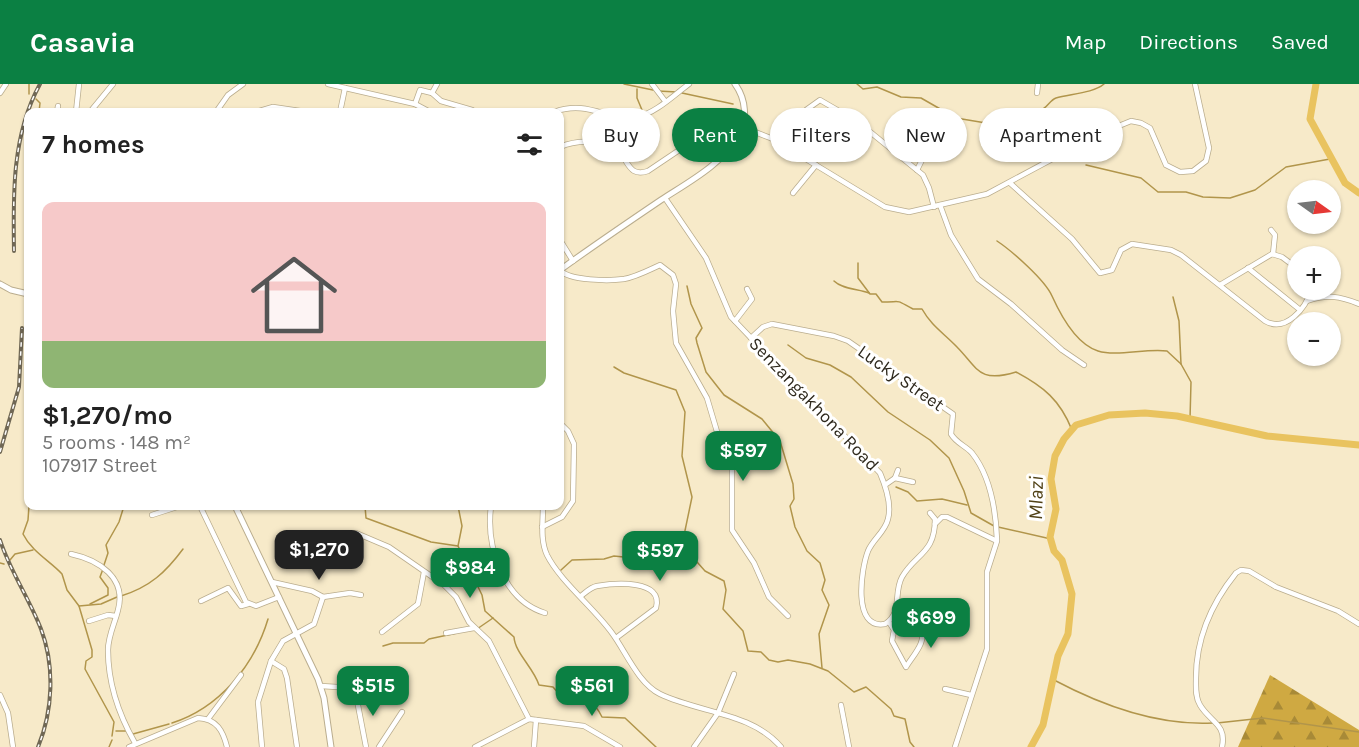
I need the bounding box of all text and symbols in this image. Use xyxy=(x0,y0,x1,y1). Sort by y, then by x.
text: Casavia xyxy=(30,26,135,59)
text: Map xyxy=(1065,30,1106,54)
text: Directions xyxy=(1139,30,1238,54)
text: Saved xyxy=(1271,30,1329,54)
chip: Buy xyxy=(582,108,660,162)
chip: Rent xyxy=(672,108,758,162)
chip: Filters xyxy=(770,108,872,162)
chip: New xyxy=(884,108,967,162)
chip: Apartment xyxy=(979,108,1123,162)
icon: filters xyxy=(513,128,546,161)
text: 7 homes xyxy=(42,129,145,160)
north arrow xyxy=(1287,180,1341,234)
map controls xyxy=(1287,180,1341,366)
icon: home xyxy=(240,241,348,349)
button: + xyxy=(1287,246,1341,300)
button: − xyxy=(1287,312,1341,366)
street label: Senzangakhona Road xyxy=(744,332,884,476)
street label: Lucky Street xyxy=(854,340,949,416)
text: $1,270/mo xyxy=(42,400,173,431)
text: 5 rooms · 148 m² xyxy=(42,431,191,454)
pin: $597 xyxy=(707,431,779,482)
text: $597 xyxy=(719,439,767,462)
text: 107917 Street xyxy=(42,454,157,477)
water label: Mlazi xyxy=(1024,476,1048,520)
pin: $1,270 xyxy=(270,530,368,581)
pin: $597 xyxy=(624,531,696,582)
text: $1,270 xyxy=(289,538,349,561)
text: $597 xyxy=(636,539,684,562)
pin: $984 xyxy=(434,548,506,599)
text: $984 xyxy=(445,556,495,579)
pin: $699 xyxy=(895,598,967,649)
text: $699 xyxy=(906,606,956,629)
pin: $515 xyxy=(337,666,409,717)
pin: $561 xyxy=(556,666,628,717)
text: $515 xyxy=(351,674,395,697)
text: $561 xyxy=(570,674,614,697)

